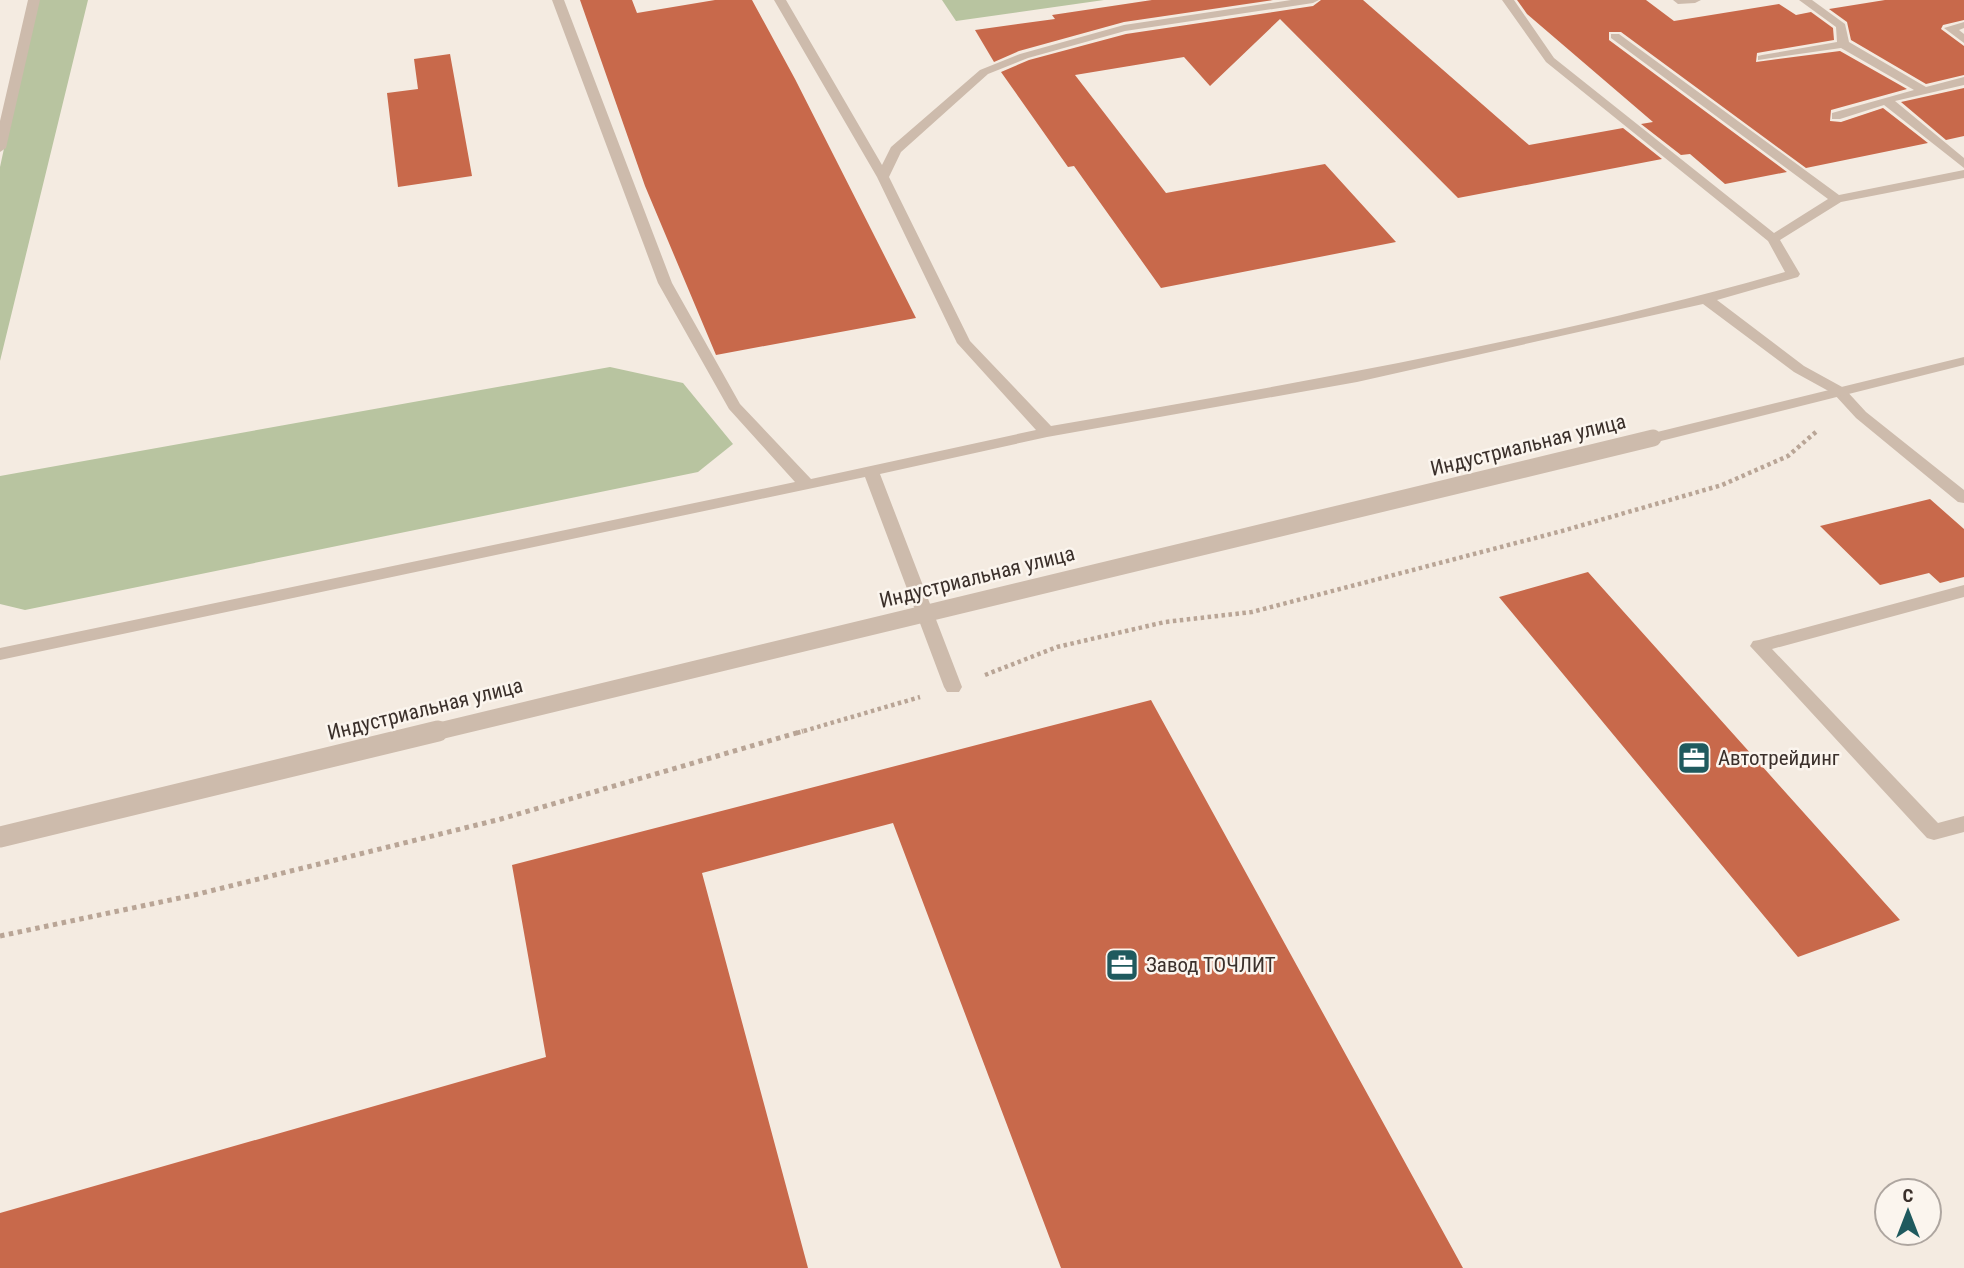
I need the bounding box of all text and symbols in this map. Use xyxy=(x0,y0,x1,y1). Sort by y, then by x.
street label: Индустриальная улица xyxy=(1428,409,1628,481)
street label: Индустриальная улица xyxy=(877,541,1077,613)
street label: Индустриальная улица xyxy=(325,673,525,745)
office icon: Автотрейдинг xyxy=(1675,739,1713,777)
place label: Автотрейдинг xyxy=(1718,746,1840,770)
office icon: Завод ТОЧЛИТ xyxy=(1103,946,1141,984)
place label: Завод ТОЧЛИТ xyxy=(1146,953,1276,977)
north arrow xyxy=(1873,1177,1943,1247)
text: С xyxy=(1903,1184,1914,1207)

